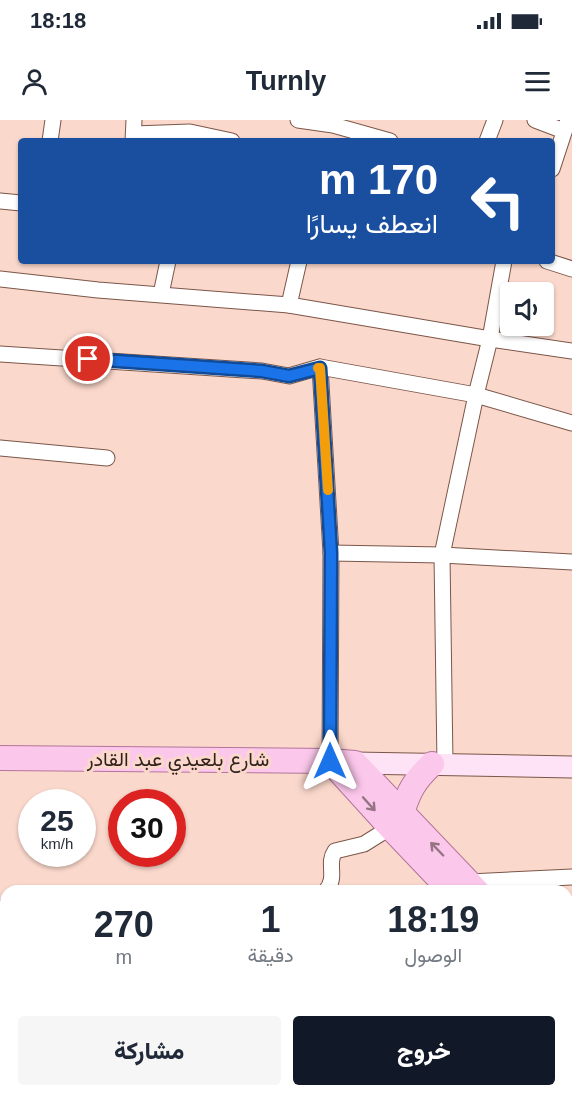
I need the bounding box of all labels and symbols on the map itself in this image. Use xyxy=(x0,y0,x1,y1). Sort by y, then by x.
pin xyxy=(62,333,113,384)
position arrow xyxy=(298,729,362,793)
street label: شارع بلعيدي عبد القادر xyxy=(86,748,269,776)
speed limit sign: 30 xyxy=(108,789,186,867)
one-way arrow xyxy=(362,796,376,811)
one-way arrow xyxy=(429,841,444,856)

